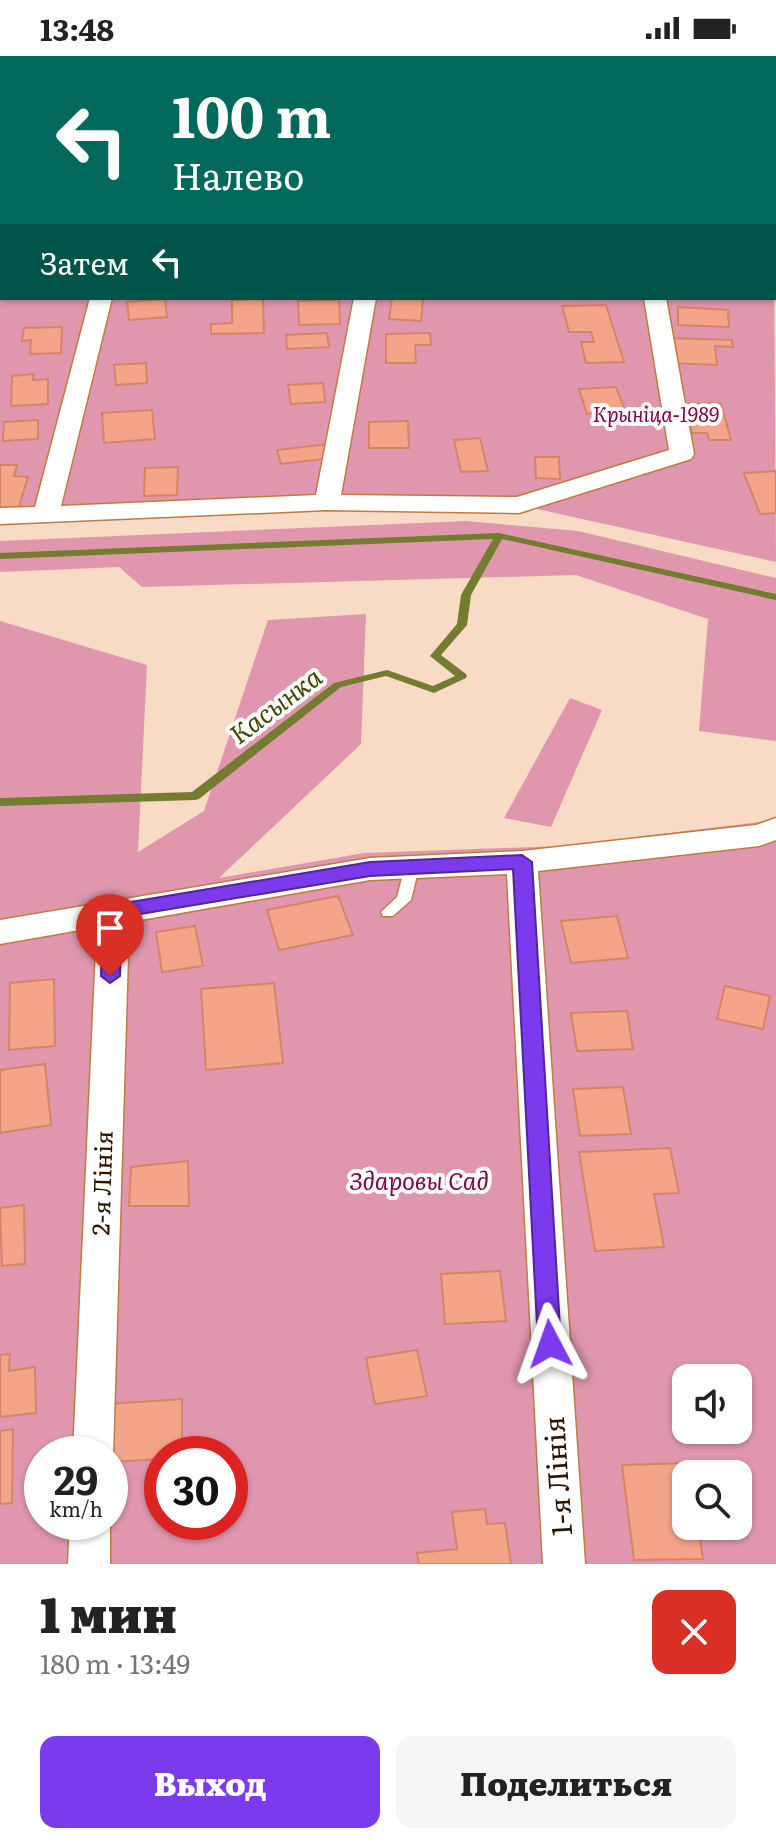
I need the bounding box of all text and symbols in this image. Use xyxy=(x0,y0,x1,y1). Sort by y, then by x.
text: 13:48 xyxy=(40,6,114,50)
text: 100 m xyxy=(172,72,331,155)
icon: left xyxy=(40,88,144,192)
text: Налево xyxy=(172,148,304,201)
text: Затем xyxy=(40,240,129,284)
icon: left xyxy=(145,240,189,284)
park label: Крыніца-1989 xyxy=(593,398,720,428)
water label: Касынка xyxy=(220,656,329,752)
pin xyxy=(76,894,144,976)
icon: arrive xyxy=(88,906,132,950)
street label: 2-я Лінія xyxy=(81,1130,120,1236)
park label: Здаровы Сад xyxy=(349,1162,489,1197)
position arrow xyxy=(508,1302,592,1386)
map controls xyxy=(672,1364,752,1540)
button: sound xyxy=(672,1364,752,1444)
street label: 1-я Лінія xyxy=(531,1415,581,1537)
speed limit sign: 30 xyxy=(144,1436,248,1540)
text: 29 xyxy=(54,1448,98,1507)
button: search xyxy=(672,1460,752,1540)
text: km/h xyxy=(49,1493,103,1523)
text: 1 мин xyxy=(40,1577,177,1648)
button: close xyxy=(652,1590,736,1674)
text: 180 m · 13:49 xyxy=(40,1643,190,1682)
button: Выход xyxy=(40,1736,380,1828)
button: Поделиться xyxy=(396,1736,736,1828)

